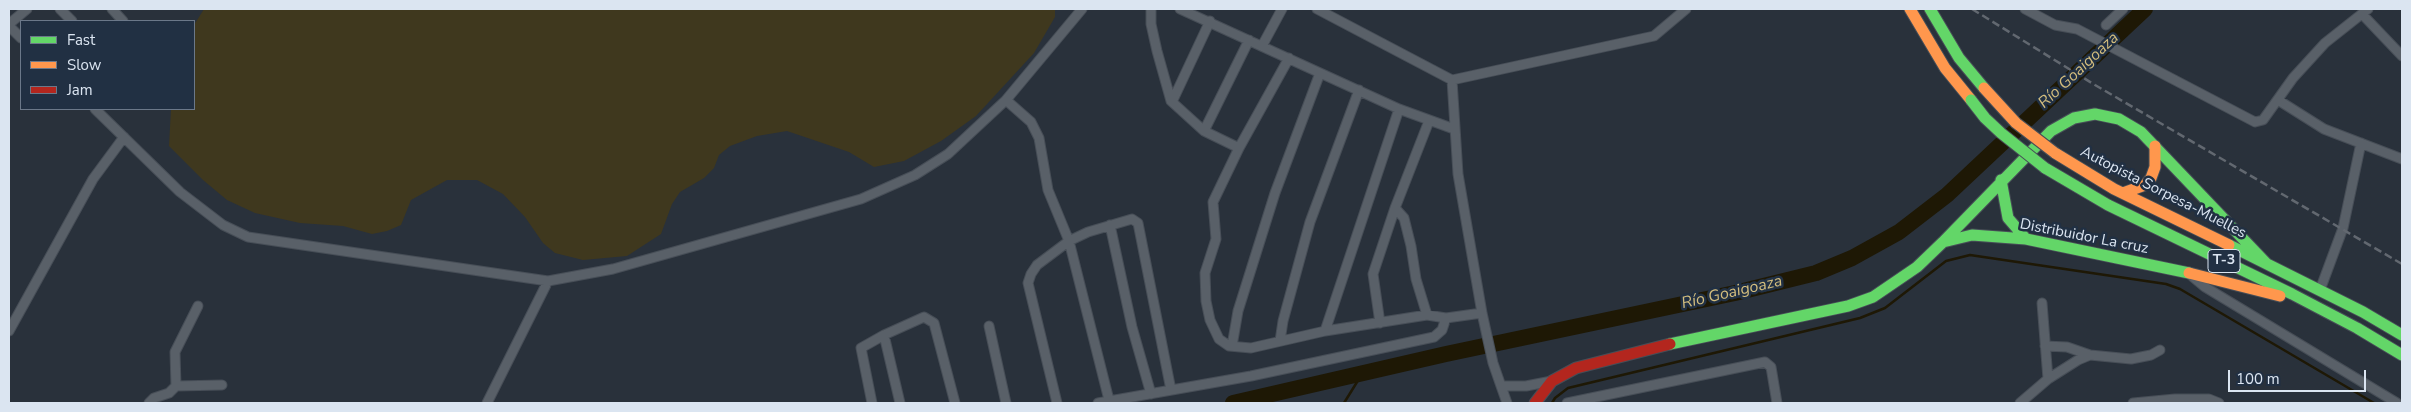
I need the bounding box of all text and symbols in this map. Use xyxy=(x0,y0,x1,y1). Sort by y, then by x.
legend xyxy=(20,20,195,110)
water label: Río Goaigoaza xyxy=(2035,29,2123,113)
text: Fast xyxy=(67,30,95,50)
text: Slow xyxy=(67,55,101,75)
text: Jam xyxy=(67,80,93,100)
street label: Autopista Sorpesa-Muelles xyxy=(2077,143,2249,243)
street label: Distribuidor La cruz xyxy=(2018,216,2150,258)
road number: T-3 xyxy=(2208,250,2240,272)
water label: Río Goaigoaza xyxy=(1680,272,1784,314)
scale bar xyxy=(2231,360,2368,392)
text: 100 m xyxy=(2236,369,2280,389)

